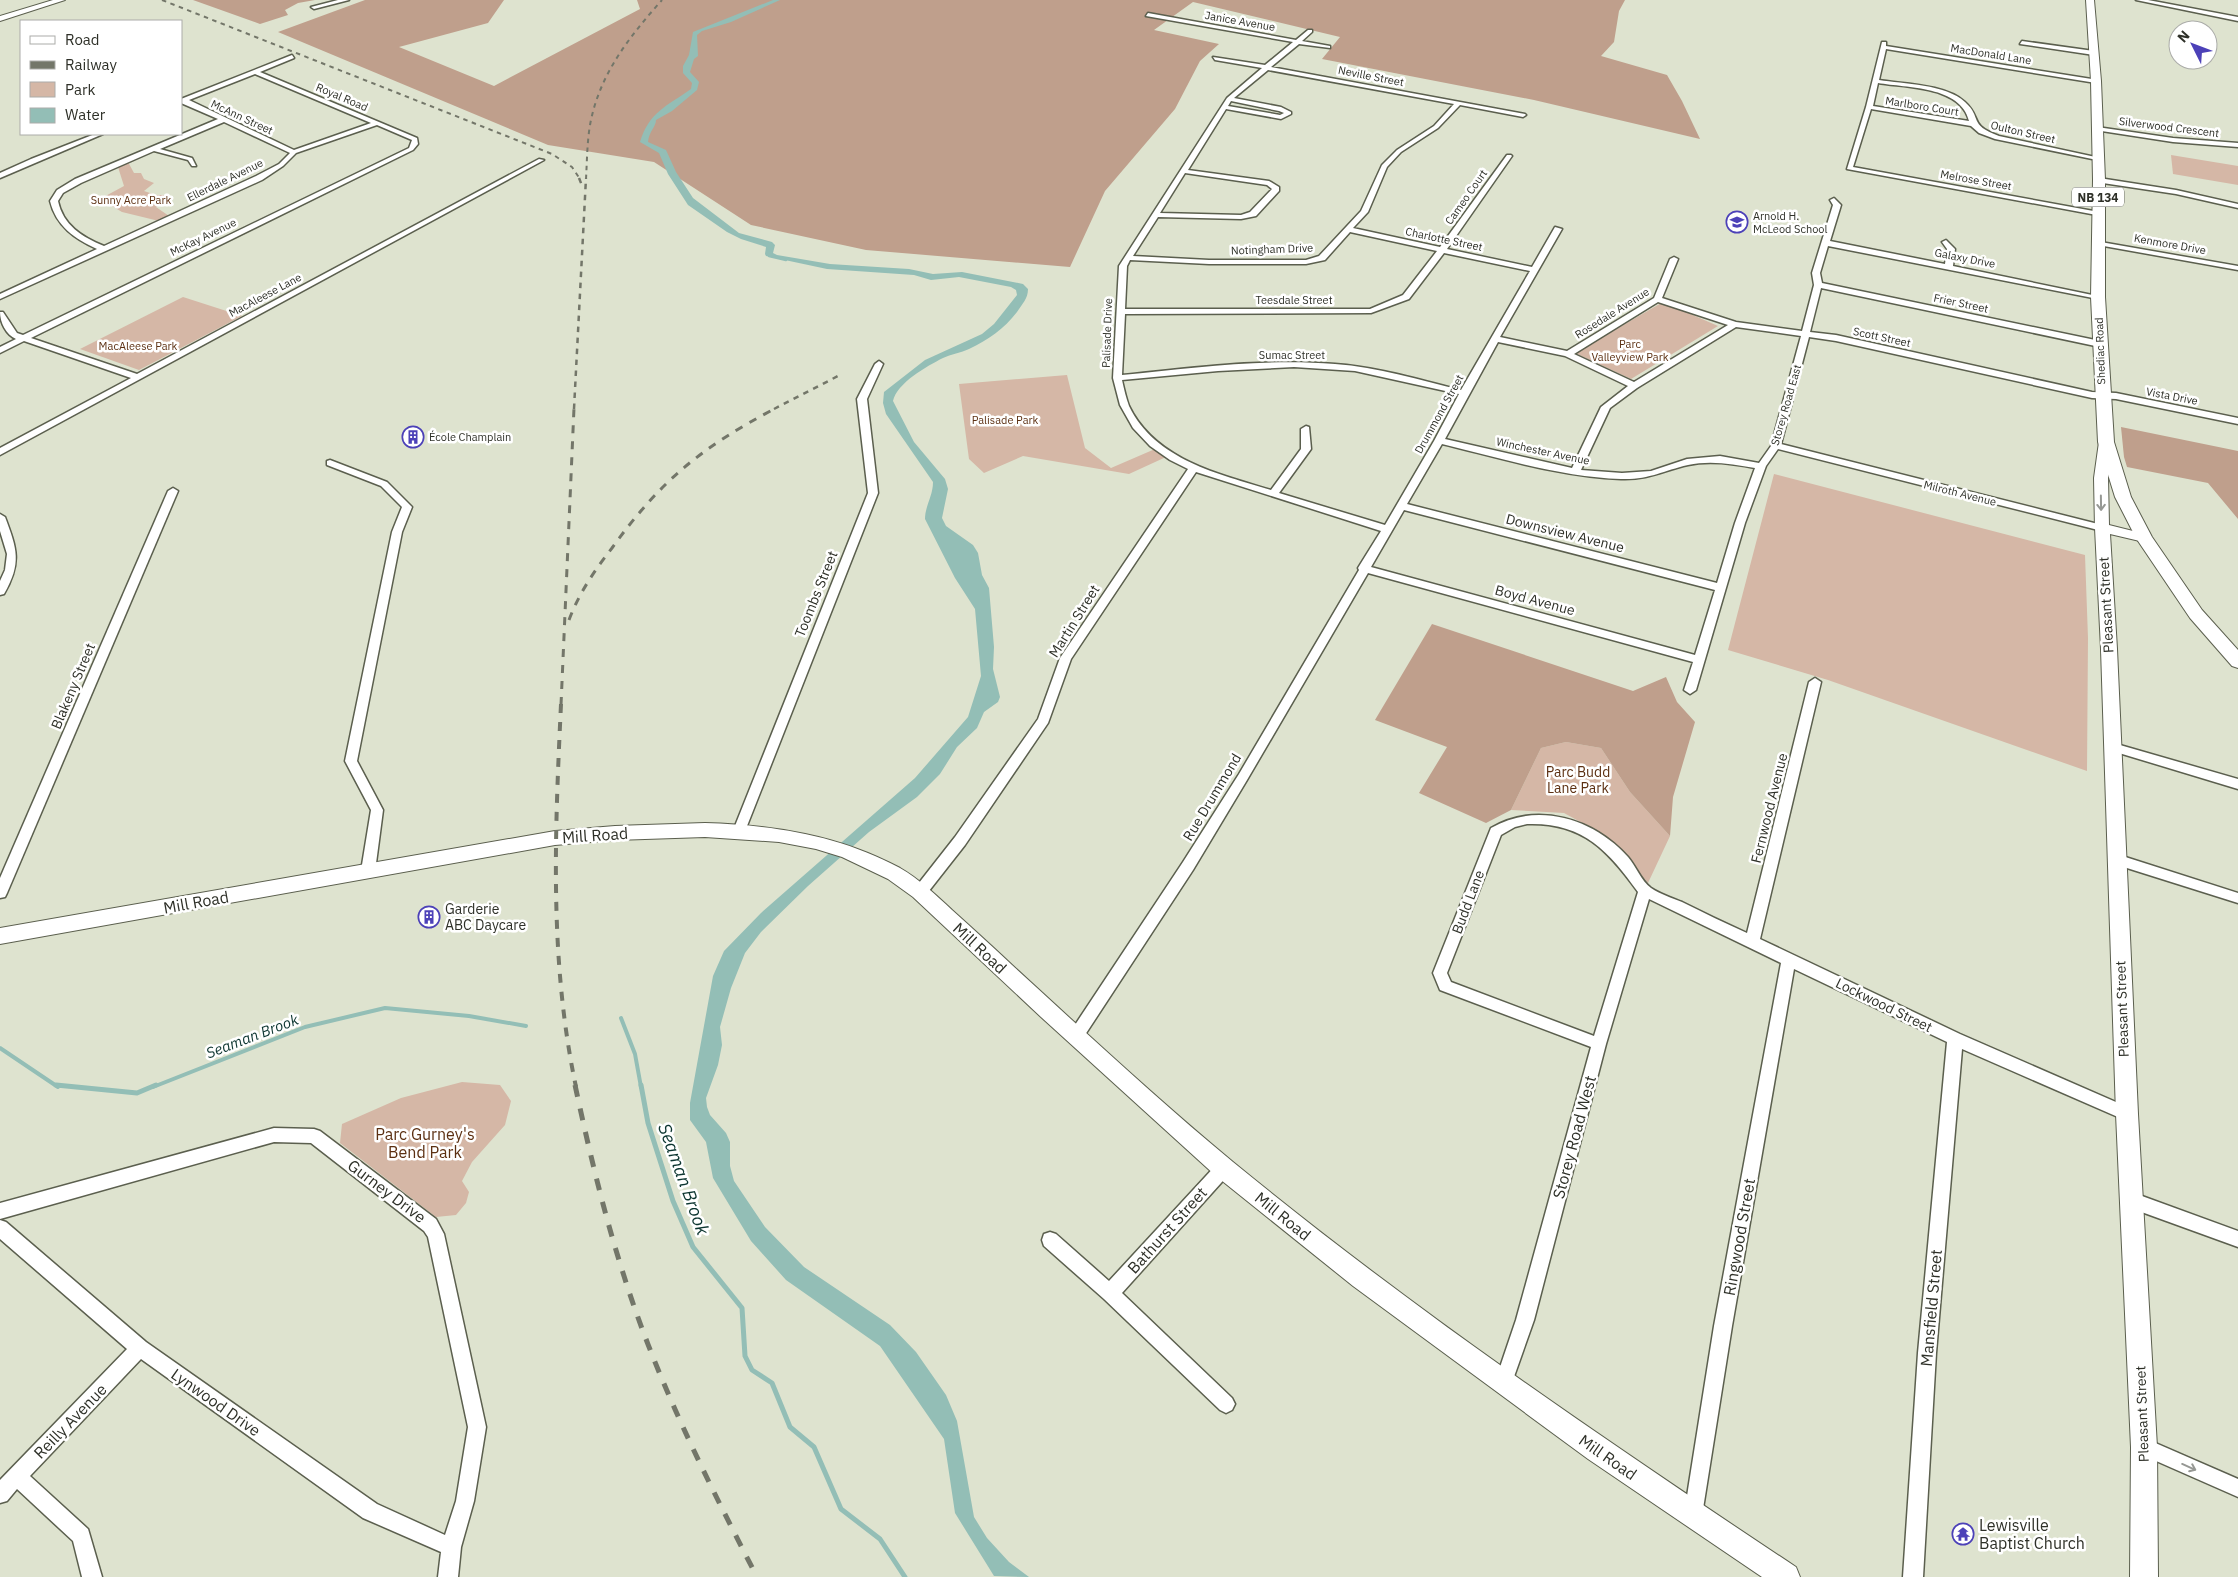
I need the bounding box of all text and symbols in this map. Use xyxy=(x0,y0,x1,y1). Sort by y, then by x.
street label: Janice Avenue xyxy=(1204,8,1276,34)
legend xyxy=(20,20,182,135)
north arrow xyxy=(2168,20,2218,70)
text: N xyxy=(2173,27,2193,46)
text: Road xyxy=(65,30,100,49)
street label: MacDonald Lane xyxy=(1950,41,2032,67)
text: Railway xyxy=(65,55,118,74)
street label: Neville Street xyxy=(1337,63,1405,89)
text: Park xyxy=(65,80,95,99)
street label: Royal Road xyxy=(314,80,370,114)
street label: Marlboro Court xyxy=(1884,93,1960,119)
street label: McAnn Street xyxy=(209,97,275,138)
text: Water xyxy=(65,105,106,124)
street label: Silverwood Crescent xyxy=(2118,114,2220,140)
street label: Oulton Street xyxy=(1989,118,2057,146)
street label: Ellerdale Avenue xyxy=(185,156,265,204)
street label: Cameo Court xyxy=(1442,167,1490,227)
street label: Melrose Street xyxy=(1939,167,2013,193)
road number: NB 134 xyxy=(2072,188,2124,206)
park label: Sunny Acre Park xyxy=(91,193,171,207)
place label: Arnold H. McLeod School xyxy=(1753,209,1828,236)
school or university icon: Arnold H. McLeod School xyxy=(1725,210,1749,234)
street label: McKay Avenue xyxy=(168,215,238,259)
street label: Charlotte Street xyxy=(1404,224,1484,254)
street label: Kenmore Drive xyxy=(2133,231,2207,257)
street label: Notingham Drive xyxy=(1231,241,1313,257)
street label: Galaxy Drive xyxy=(1933,245,1997,271)
street label: MacAleese Lane xyxy=(226,270,304,320)
street label: Rosedale Avenue xyxy=(1572,285,1652,341)
street label: Frier Street xyxy=(1932,290,1990,316)
street label: Teesdale Street xyxy=(1255,293,1333,307)
street label: Palisade Drive xyxy=(1099,298,1115,368)
street label: Shediac Road xyxy=(2092,317,2108,385)
street label: Scott Street xyxy=(1852,324,1912,350)
park label: Parc Valleyview Park xyxy=(1591,337,1669,364)
park label: MacAleese Park xyxy=(99,339,178,353)
street label: Sumac Street xyxy=(1259,348,1325,362)
street label: Storey Road East xyxy=(1768,363,1804,447)
street label: Drummond Street xyxy=(1411,372,1467,456)
street label: Vista Drive xyxy=(2145,384,2199,408)
park label: Palisade Park xyxy=(972,413,1039,427)
building icon: École Champlain xyxy=(401,425,425,449)
place label: École Champlain xyxy=(429,430,511,444)
street label: Winchester Avenue xyxy=(1495,434,1591,468)
street label: Milroth Avenue xyxy=(1922,477,1998,509)
one-way arrow xyxy=(2096,494,2106,511)
street label: Downsview Avenue xyxy=(1504,510,1626,556)
street label: Toombs Street xyxy=(790,548,842,640)
street label: Pleasant Street xyxy=(2094,556,2118,654)
street label: Martin Street xyxy=(1045,581,1103,661)
street label: Boyd Avenue xyxy=(1493,581,1577,619)
street label: Blakeny Street xyxy=(47,640,99,732)
street label: Rue Drummond xyxy=(1179,750,1245,844)
street label: Fernwood Avenue xyxy=(1747,751,1791,865)
park label: Parc Budd Lane Park xyxy=(1546,763,1610,797)
street label: Mill Road xyxy=(561,823,629,847)
street label: Budd Lane xyxy=(1448,867,1488,936)
street label: Mill Road xyxy=(162,886,230,918)
place label: Garderie ABC Daycare xyxy=(445,900,526,934)
building icon: Garderie ABC Daycare xyxy=(417,905,441,929)
street label: Mill Road xyxy=(949,918,1011,978)
street label: Pleasant Street xyxy=(2111,960,2133,1057)
street label: Lockwood Street xyxy=(1833,974,1935,1036)
water label: Seaman Brook xyxy=(203,1010,301,1062)
street label: Storey Road West xyxy=(1548,1073,1600,1201)
water label: Seaman Brook xyxy=(653,1120,715,1239)
park label: Parc Gurney's Bend Park xyxy=(375,1124,475,1162)
street label: Gurney Drive xyxy=(344,1155,430,1227)
street label: Ringwood Street xyxy=(1719,1177,1759,1297)
street label: Bathurst Street xyxy=(1123,1183,1211,1277)
street label: Mill Road xyxy=(1251,1187,1315,1245)
street label: Mansfield Street xyxy=(1916,1249,1946,1367)
street label: Lynwood Drive xyxy=(167,1364,265,1440)
street label: Pleasant Street xyxy=(2131,1365,2153,1462)
street label: Reilly Avenue xyxy=(29,1379,111,1463)
street label: Mill Road xyxy=(1575,1430,1641,1484)
one-way arrow xyxy=(2181,1462,2196,1472)
place label: Lewisville Baptist Church xyxy=(1979,1515,2085,1553)
temple icon: Lewisville Baptist Church xyxy=(1951,1522,1975,1546)

